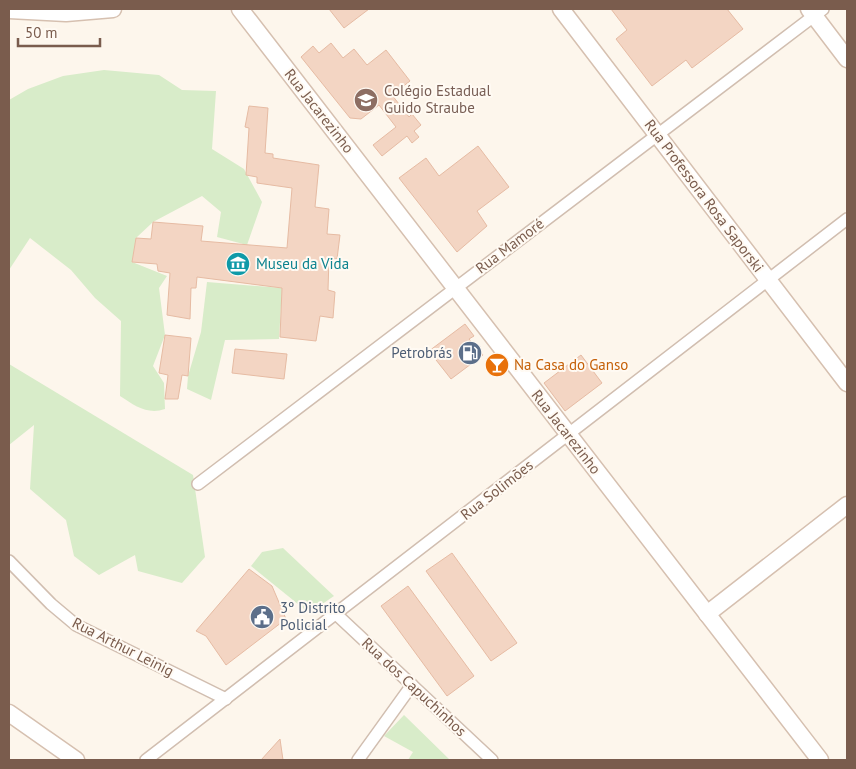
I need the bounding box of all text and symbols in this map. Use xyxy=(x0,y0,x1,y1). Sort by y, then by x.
scale bar xyxy=(18,15,100,47)
text: 50 m xyxy=(25,23,58,42)
street label: Rua Jacarezinho xyxy=(280,65,358,157)
place label: Colégio Estadual Guido Straube xyxy=(384,81,492,117)
school or university icon: Colégio Estadual Guido Straube xyxy=(353,87,379,113)
street label: Rua Professora Rosa Saporski xyxy=(641,115,768,276)
street label: Rua Mamoré xyxy=(472,214,548,277)
museum icon: Museu da Vida xyxy=(225,251,251,277)
place label: Museu da Vida xyxy=(256,254,349,273)
fuel station icon: Petrobrás xyxy=(457,340,483,366)
place label: Petrobrás xyxy=(391,343,452,362)
bar icon: Na Casa do Ganso xyxy=(484,352,510,378)
place label: Na Casa do Ganso xyxy=(514,355,628,374)
street label: Rua Jacarezinho xyxy=(527,386,605,478)
street label: Rua Solimões xyxy=(457,455,537,524)
place label: 3º Distrito Policial xyxy=(280,598,345,634)
public building icon: 3º Distrito Policial xyxy=(249,604,275,630)
street label: Rua Arthur Leinig xyxy=(69,613,177,680)
street label: Rua dos Capuchinhos xyxy=(358,633,471,740)

